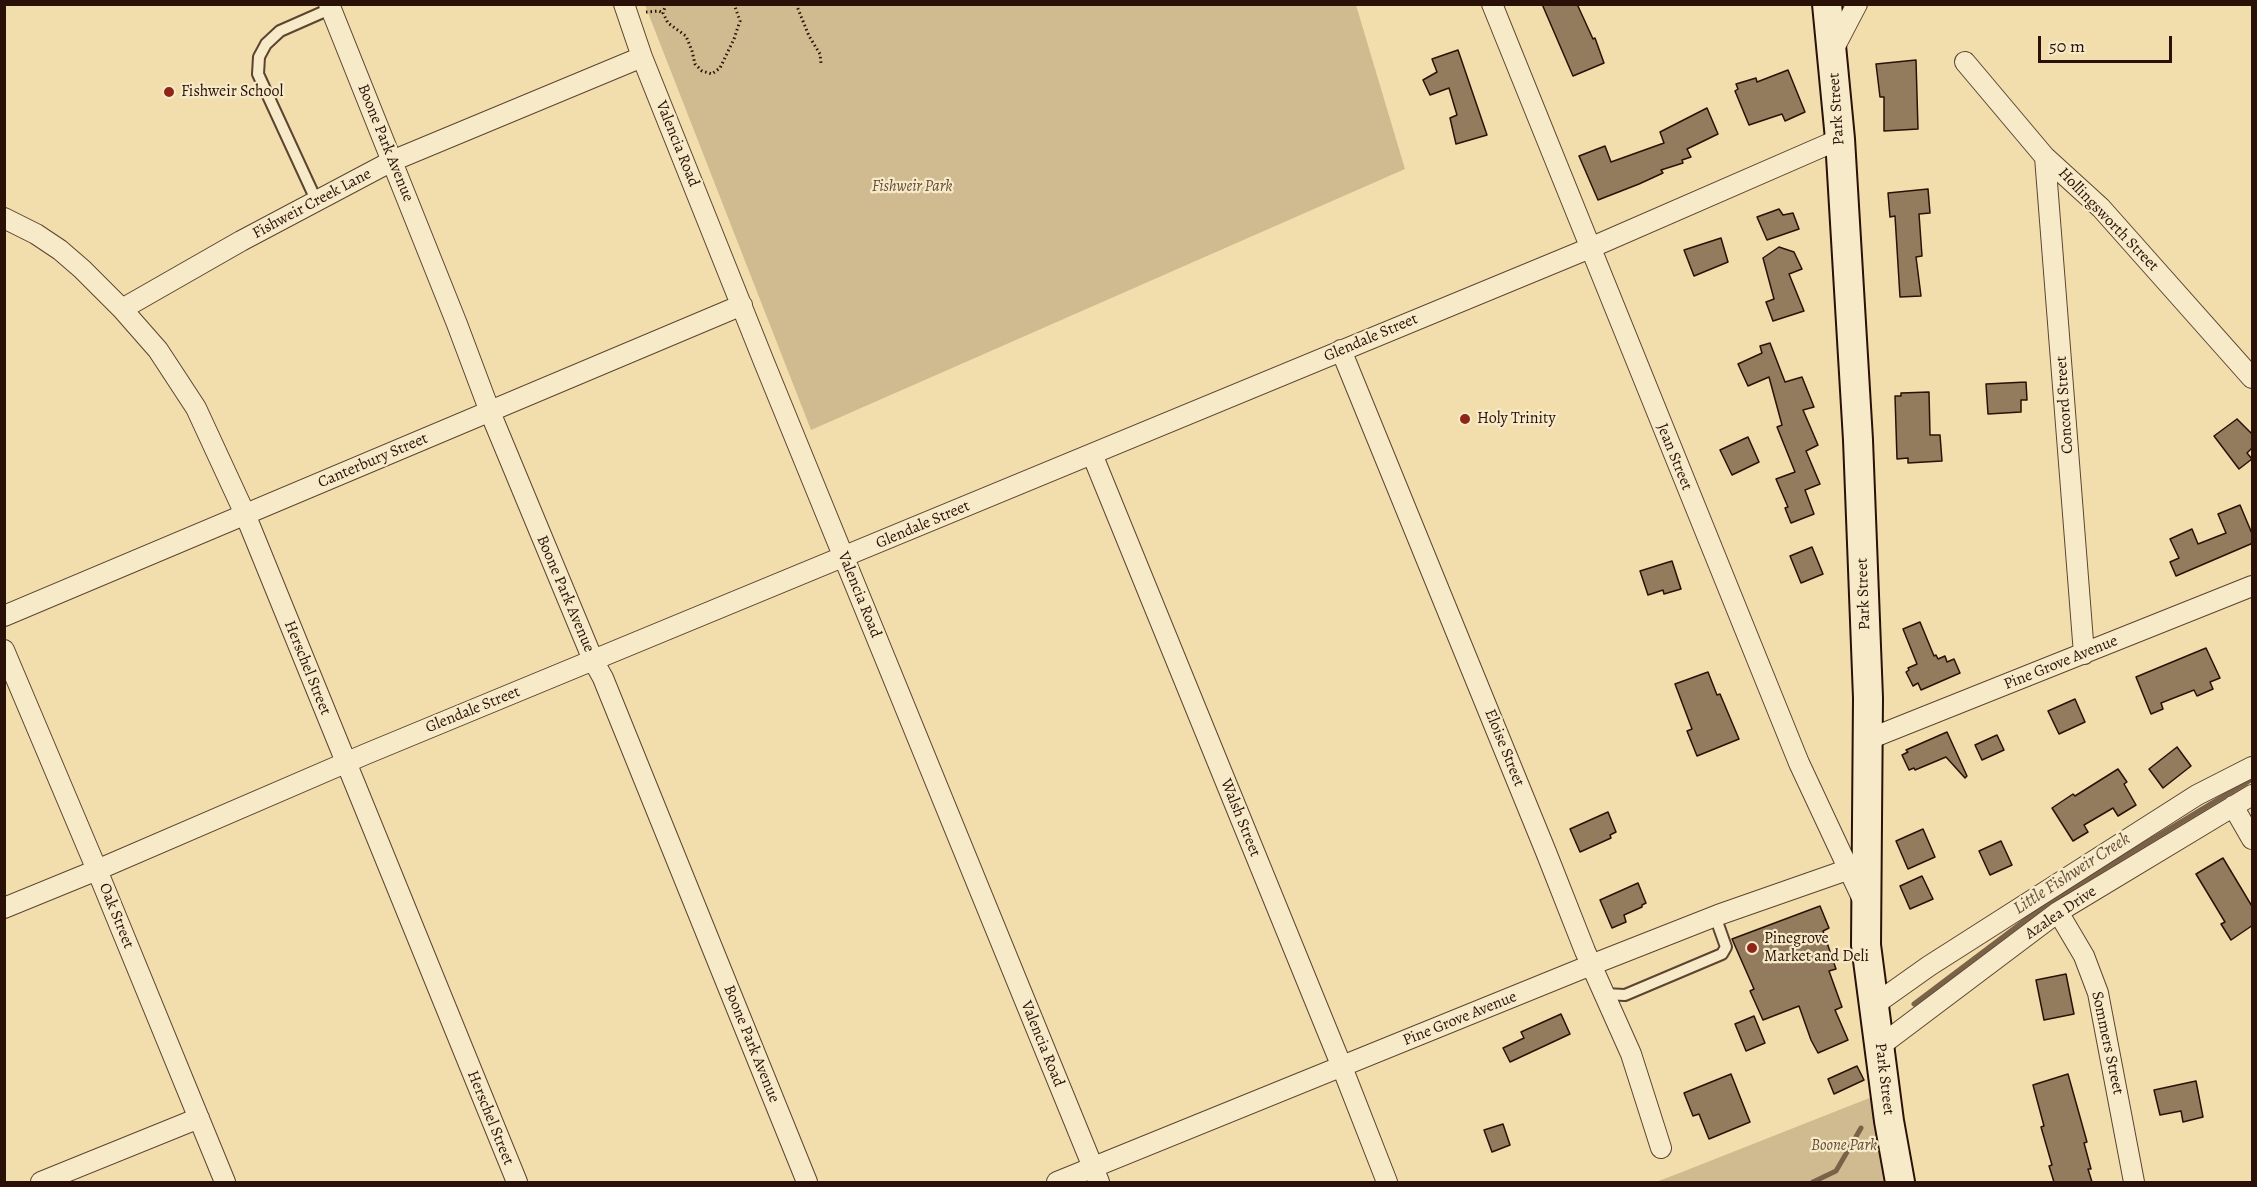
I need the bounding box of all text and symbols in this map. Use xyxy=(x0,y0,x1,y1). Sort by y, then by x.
scale bar xyxy=(2041,24,2174,62)
text: 50 m xyxy=(2049,34,2085,58)
street label: Park Street xyxy=(1825,72,1849,146)
street label: Boone Park Avenue xyxy=(353,81,417,205)
place label: Fishweir School xyxy=(181,82,283,102)
marker: Fishweir School xyxy=(162,85,176,99)
street label: Valencia Road xyxy=(651,98,703,190)
street label: Hollingsworth Street xyxy=(2054,164,2162,276)
street label: Fishweir Creek Lane xyxy=(249,165,375,243)
park label: Fishweir Park xyxy=(872,177,952,197)
street label: Glendale Street xyxy=(1321,310,1421,366)
street label: Concord Street xyxy=(2052,355,2078,455)
place label: Holy Trinity xyxy=(1477,409,1556,429)
marker: Holy Trinity xyxy=(1458,412,1472,426)
street label: Jean Street xyxy=(1652,421,1696,493)
street label: Canterbury Street xyxy=(315,429,431,493)
street label: Glendale Street xyxy=(873,497,973,553)
street label: Boone Park Avenue xyxy=(532,533,598,655)
street label: Valencia Road xyxy=(833,549,885,641)
street label: Park Street xyxy=(1853,557,1875,631)
street label: Herschel Street xyxy=(279,618,335,718)
street label: Pine Grove Avenue xyxy=(2001,631,2121,695)
street label: Glendale Street xyxy=(423,682,523,738)
street label: Eloise Street xyxy=(1480,706,1528,790)
street label: Walsh Street xyxy=(1216,776,1264,860)
water label: Little Fishweir Creek xyxy=(2010,828,2134,920)
street label: Oak Street xyxy=(94,880,138,952)
street label: Azalea Drive xyxy=(2022,882,2100,944)
place label: Pinegrove Market and Deli xyxy=(1764,929,1869,967)
marker: Pinegrove Market and Deli xyxy=(1745,941,1759,955)
street label: Boone Park Avenue xyxy=(719,982,783,1106)
street label: Pine Grove Avenue xyxy=(1400,987,1520,1051)
street label: Sommers Street xyxy=(2087,990,2127,1096)
street label: Valencia Road xyxy=(1016,998,1068,1090)
street label: Park Street xyxy=(1870,1042,1898,1116)
street label: Herschel Street xyxy=(462,1068,518,1168)
park label: Boone Park xyxy=(1811,1136,1877,1156)

